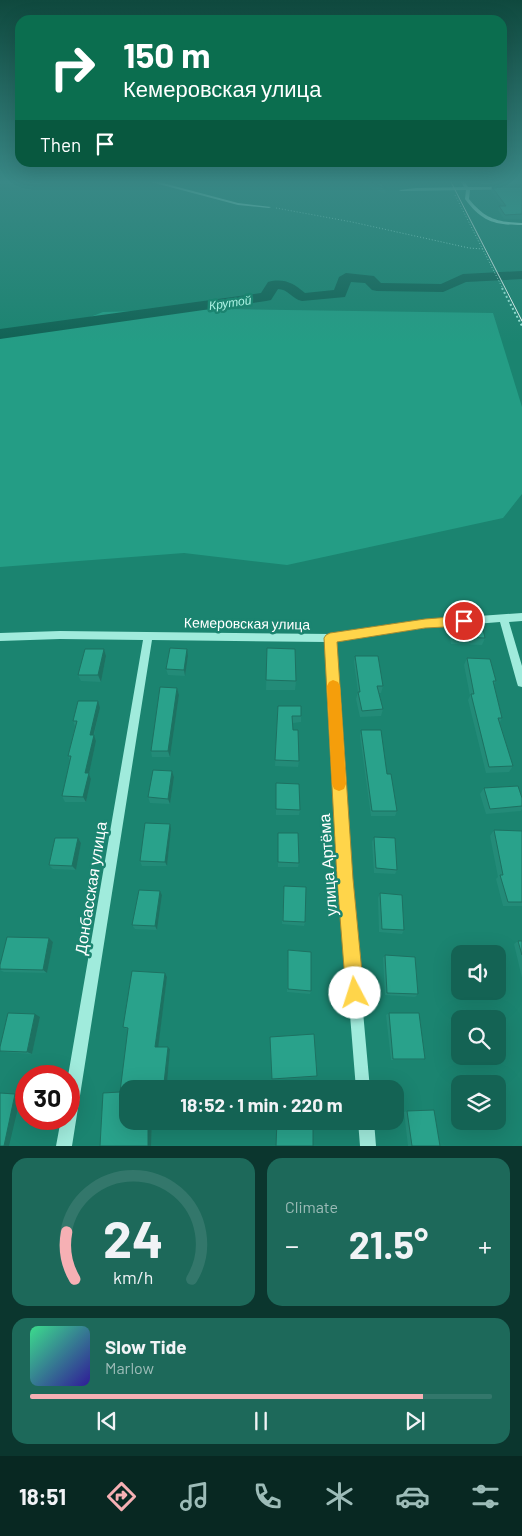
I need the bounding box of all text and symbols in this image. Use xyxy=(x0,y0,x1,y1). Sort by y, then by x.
text: 150 m xyxy=(123,33,210,75)
icon: right xyxy=(40,35,105,100)
text: Кемеровская улица xyxy=(123,75,321,101)
icon: arrive xyxy=(91,130,119,158)
text: Then xyxy=(40,133,81,156)
water label: Крутой xyxy=(208,292,253,313)
pin xyxy=(443,600,485,642)
icon: arrive xyxy=(450,607,478,635)
street label: Кемеровская улица xyxy=(184,613,310,633)
street label: улица Артёма xyxy=(314,813,340,917)
street label: Донбасская улица xyxy=(70,820,110,956)
map controls xyxy=(451,945,506,1130)
button: sound xyxy=(451,945,506,1000)
position arrow xyxy=(328,966,380,1018)
button: search xyxy=(451,1010,506,1065)
speed limit sign: 30 xyxy=(15,1065,80,1130)
button: layers xyxy=(451,1075,506,1130)
text: 18:52 · 1 min · 220 m xyxy=(180,1093,343,1116)
text: Climate xyxy=(285,1197,338,1216)
text: 24 xyxy=(103,1206,164,1268)
text: 21.5° xyxy=(349,1221,428,1267)
text: − xyxy=(285,1228,299,1262)
text: + xyxy=(478,1228,492,1262)
text: km/h xyxy=(113,1266,154,1288)
text: Slow Tide xyxy=(105,1335,187,1358)
text: Marlow xyxy=(105,1358,154,1377)
icon: previous xyxy=(93,1407,121,1435)
icon: pause xyxy=(247,1407,275,1435)
icon: next xyxy=(401,1407,429,1435)
icon: directions xyxy=(104,1479,139,1514)
icon: music xyxy=(177,1479,212,1514)
icon: phone xyxy=(250,1479,285,1514)
icon: climate xyxy=(322,1479,357,1514)
icon: car xyxy=(395,1479,430,1514)
icon: filters xyxy=(468,1479,503,1514)
text: 18:51 xyxy=(19,1483,66,1509)

